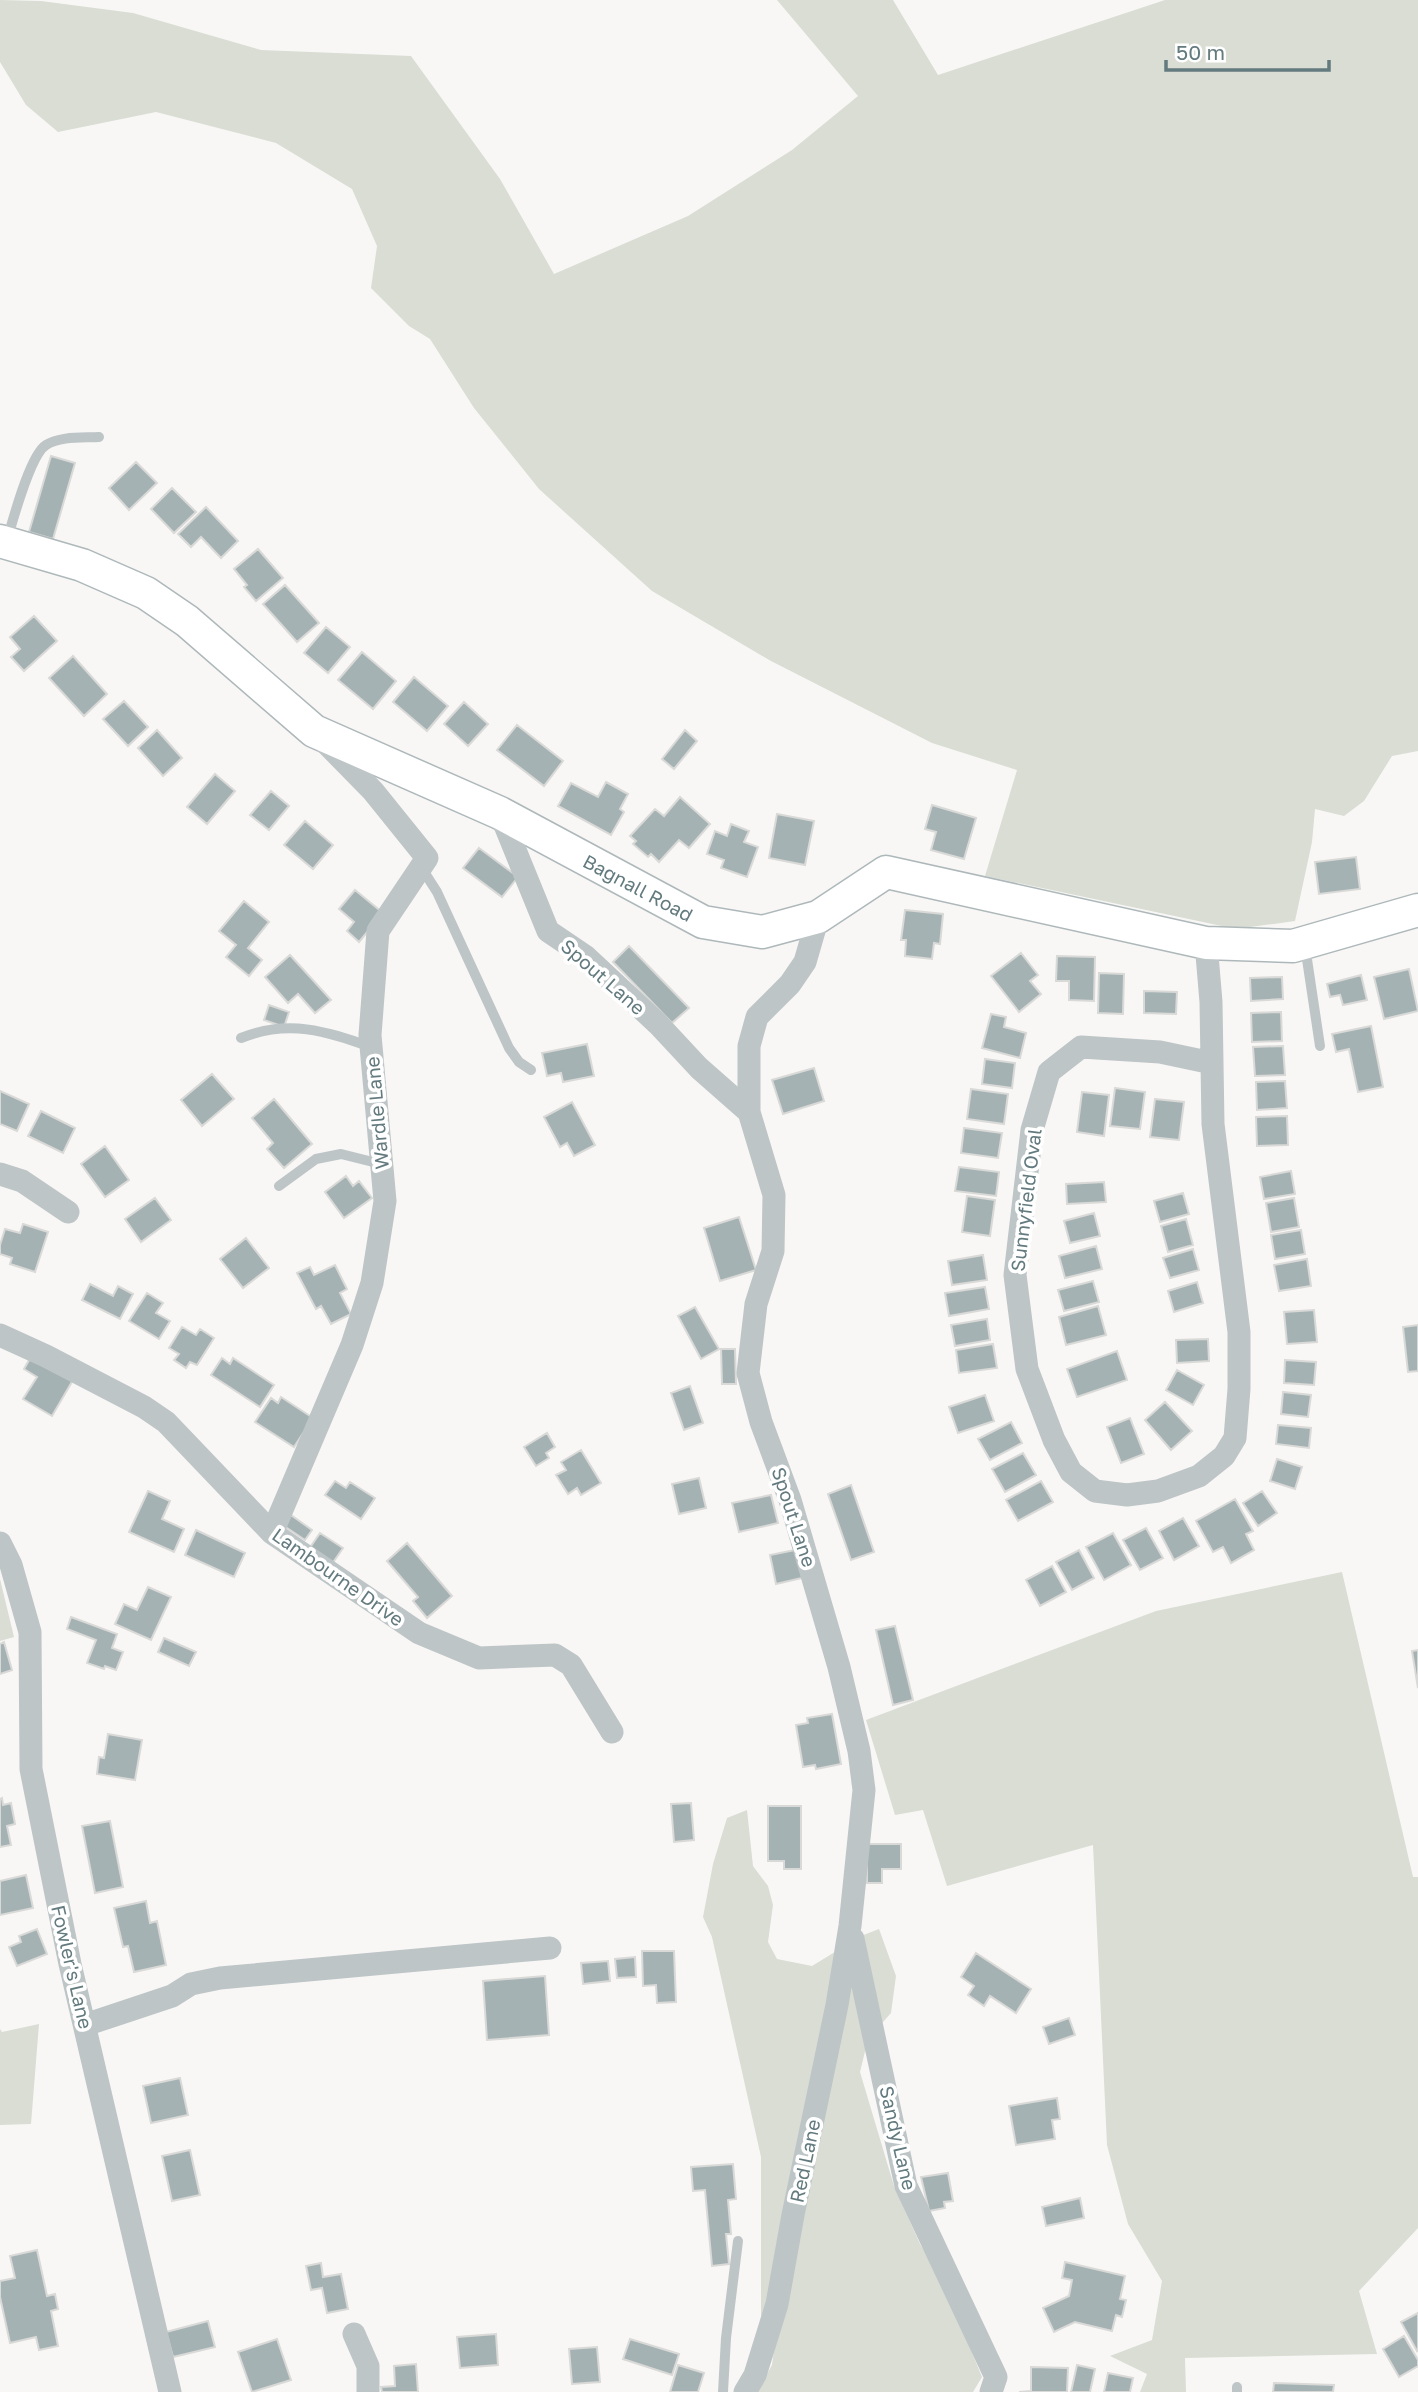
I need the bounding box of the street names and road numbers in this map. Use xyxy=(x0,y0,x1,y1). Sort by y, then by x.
street label: Bagnall Road xyxy=(579,849,697,926)
street label: Spout Lane xyxy=(557,934,650,1019)
street label: Wardle Lane xyxy=(360,1056,393,1170)
street label: Sunnyfield Oval xyxy=(1005,1127,1046,1273)
street label: Spout Lane xyxy=(768,1464,821,1570)
street label: Lambourne Drive xyxy=(268,1523,408,1630)
street label: Fowler's Lane xyxy=(47,1903,98,2031)
street label: Sandy Lane xyxy=(875,2084,922,2192)
street label: Red Lane xyxy=(784,2117,825,2205)

